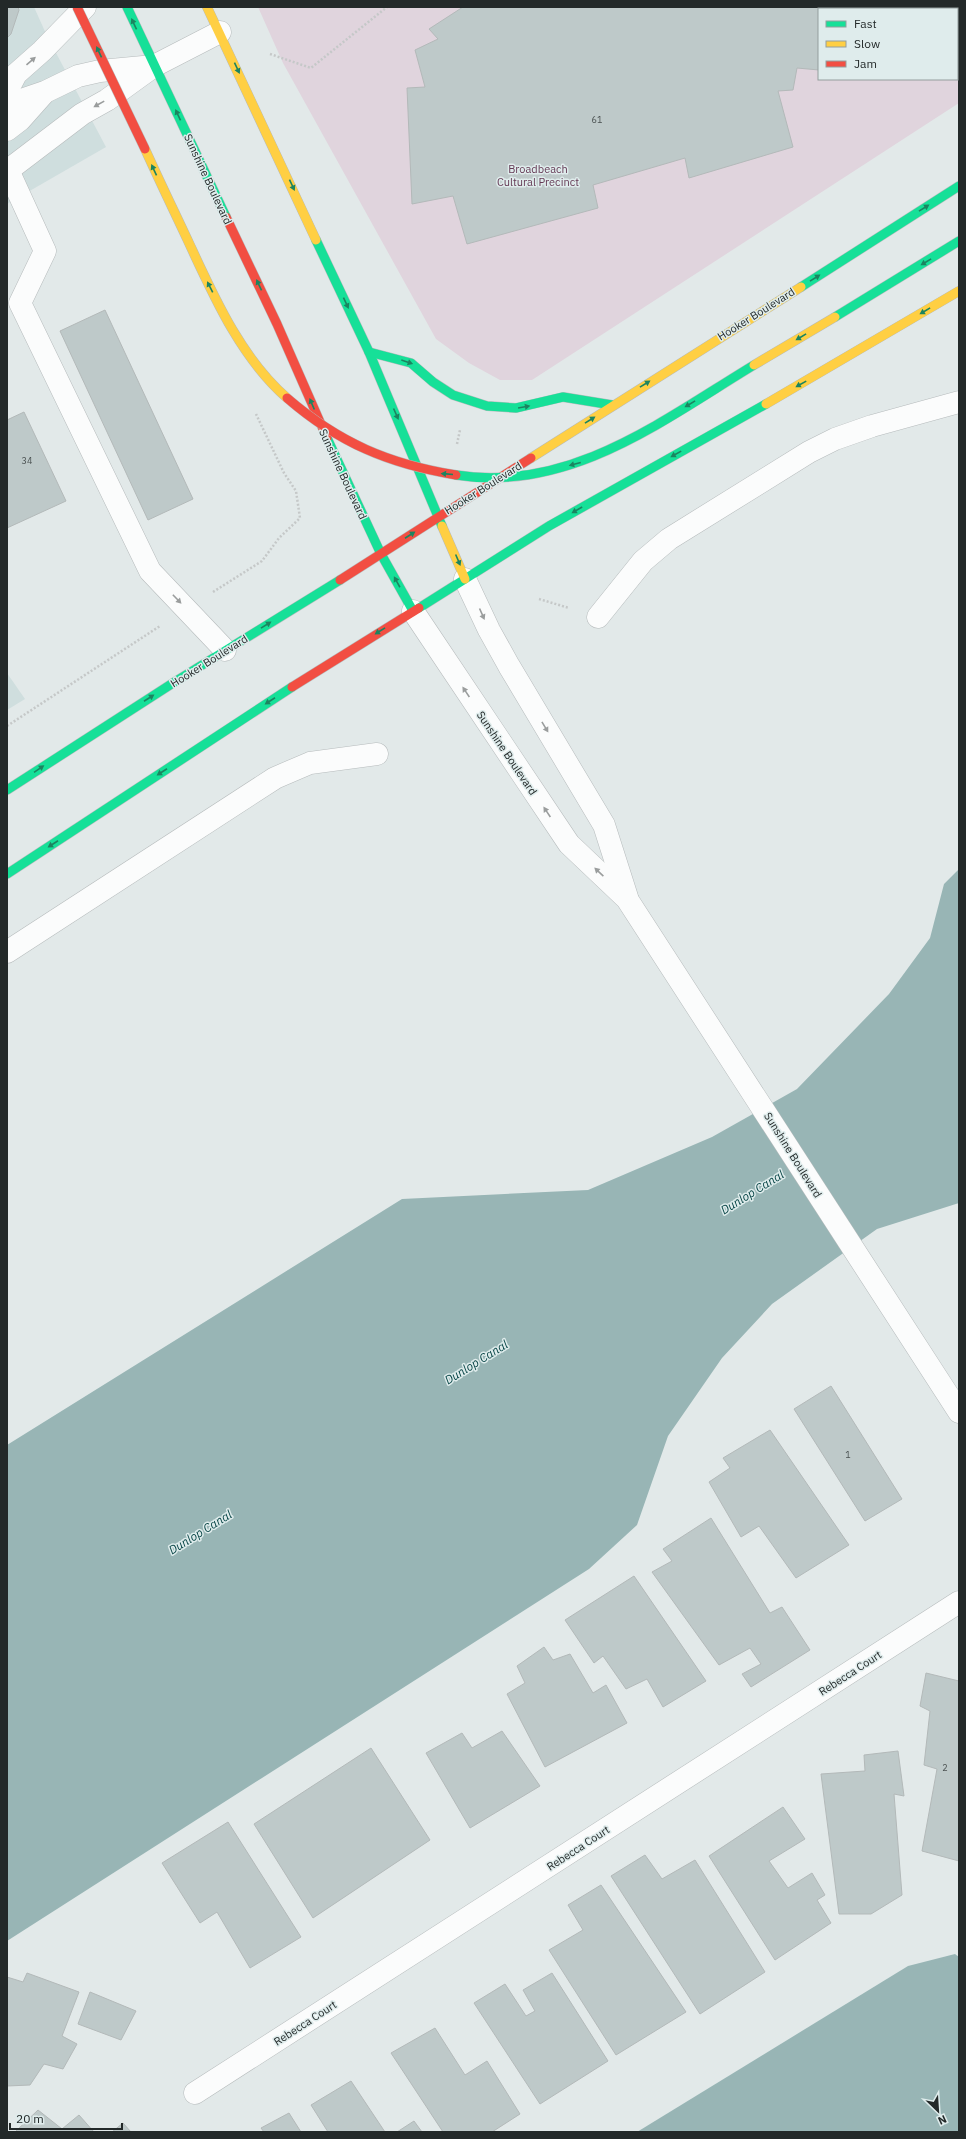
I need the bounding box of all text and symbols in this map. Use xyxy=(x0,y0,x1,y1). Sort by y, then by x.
legend xyxy=(818,8,958,80)
text: Fast xyxy=(854,16,877,31)
one-way arrow xyxy=(131,18,137,29)
text: Slow xyxy=(854,36,880,51)
one-way arrow xyxy=(96,46,102,58)
one-way arrow xyxy=(25,56,36,65)
text: Jam xyxy=(854,56,877,71)
one-way arrow xyxy=(234,62,240,73)
one-way arrow xyxy=(94,101,105,108)
one-way arrow xyxy=(175,110,181,121)
house number: 61 xyxy=(592,114,602,125)
street label: Sunshine Boulevard xyxy=(181,132,235,226)
park label: Broadbeach Cultural Precinct xyxy=(497,162,579,189)
one-way arrow xyxy=(151,164,157,175)
one-way arrow xyxy=(289,180,295,191)
one-way arrow xyxy=(919,205,930,212)
one-way arrow xyxy=(920,258,932,265)
one-way arrow xyxy=(809,274,820,281)
one-way arrow xyxy=(255,280,262,291)
one-way arrow xyxy=(207,281,214,293)
street label: Hooker Boulevard xyxy=(715,285,797,343)
one-way arrow xyxy=(343,298,349,309)
one-way arrow xyxy=(920,307,931,314)
one-way arrow xyxy=(795,333,807,340)
one-way arrow xyxy=(401,360,413,366)
one-way arrow xyxy=(639,381,651,388)
one-way arrow xyxy=(795,381,807,387)
one-way arrow xyxy=(309,398,315,409)
one-way arrow xyxy=(684,401,696,408)
one-way arrow xyxy=(518,404,530,410)
one-way arrow xyxy=(393,408,399,419)
one-way arrow xyxy=(584,416,596,423)
street label: Sunshine Boulevard xyxy=(316,427,370,521)
one-way arrow xyxy=(670,451,682,458)
house number: 34 xyxy=(22,455,32,466)
street label: Hooker Boulevard xyxy=(442,459,524,517)
one-way arrow xyxy=(569,461,581,467)
one-way arrow xyxy=(441,471,453,478)
one-way arrow xyxy=(571,507,583,514)
one-way arrow xyxy=(404,531,416,538)
one-way arrow xyxy=(454,554,461,566)
one-way arrow xyxy=(394,576,400,588)
one-way arrow xyxy=(172,594,182,604)
one-way arrow xyxy=(478,608,485,620)
one-way arrow xyxy=(261,621,271,629)
one-way arrow xyxy=(374,628,386,635)
street label: Hooker Boulevard xyxy=(168,632,250,690)
one-way arrow xyxy=(462,687,470,698)
one-way arrow xyxy=(143,695,155,702)
one-way arrow xyxy=(265,698,276,705)
street label: Sunshine Boulevard xyxy=(474,708,540,798)
one-way arrow xyxy=(542,721,549,733)
one-way arrow xyxy=(34,765,45,773)
one-way arrow xyxy=(156,769,167,776)
one-way arrow xyxy=(543,806,551,817)
one-way arrow xyxy=(47,840,59,847)
one-way arrow xyxy=(594,867,604,877)
street label: Sunshine Boulevard xyxy=(761,1110,825,1200)
water label: Dunlop Canal xyxy=(718,1166,787,1217)
water label: Dunlop Canal xyxy=(442,1336,511,1387)
house number: 1 xyxy=(845,1449,851,1460)
water label: Dunlop Canal xyxy=(166,1506,235,1557)
street label: Rebecca Court xyxy=(816,1647,884,1698)
house number: 2 xyxy=(942,1762,948,1773)
street label: Rebecca Court xyxy=(544,1822,612,1873)
street label: Rebecca Court xyxy=(271,1997,339,2048)
north arrow xyxy=(918,2091,958,2131)
scale bar xyxy=(10,2105,122,2131)
text: 20 m xyxy=(16,2111,44,2126)
text: N xyxy=(936,2112,949,2128)

